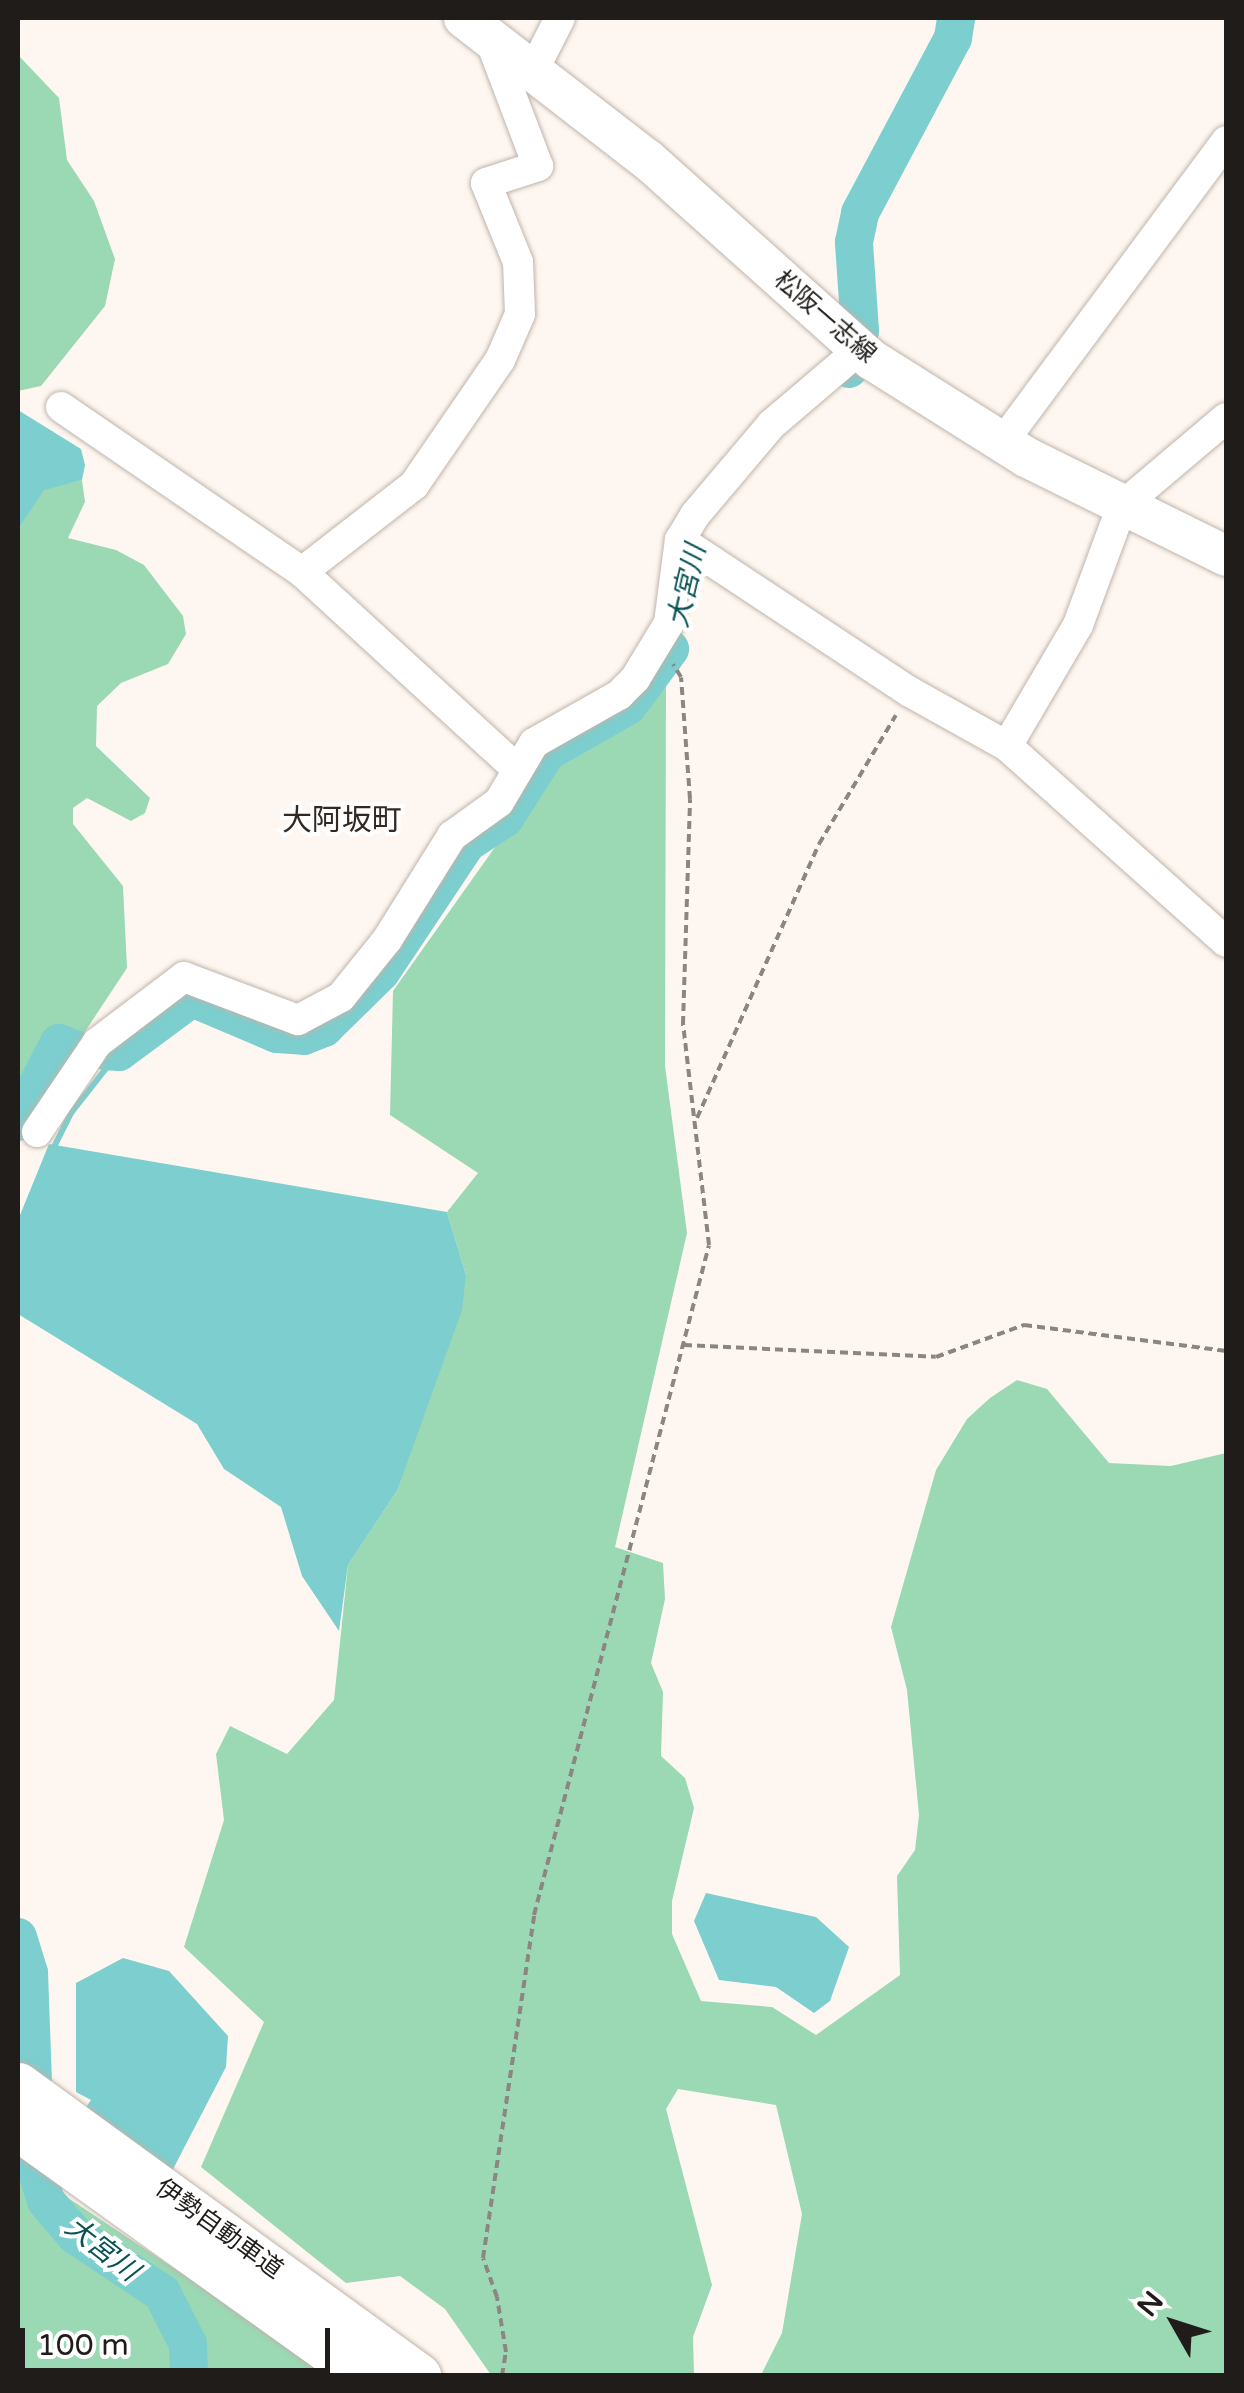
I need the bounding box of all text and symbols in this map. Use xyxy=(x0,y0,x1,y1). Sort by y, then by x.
street label: 松阪一志線 xyxy=(768,265,882,369)
water label: 大宮川 xyxy=(661,541,713,631)
district label: 大阿坂町 xyxy=(282,803,402,839)
street label: 伊勢自動車道 xyxy=(150,2173,288,2285)
water label: 大宮川 xyxy=(59,2210,145,2288)
north arrow xyxy=(1124,2273,1224,2373)
text: N xyxy=(1130,2285,1171,2324)
scale bar xyxy=(25,2308,335,2370)
text: 100 m xyxy=(37,2327,129,2364)

